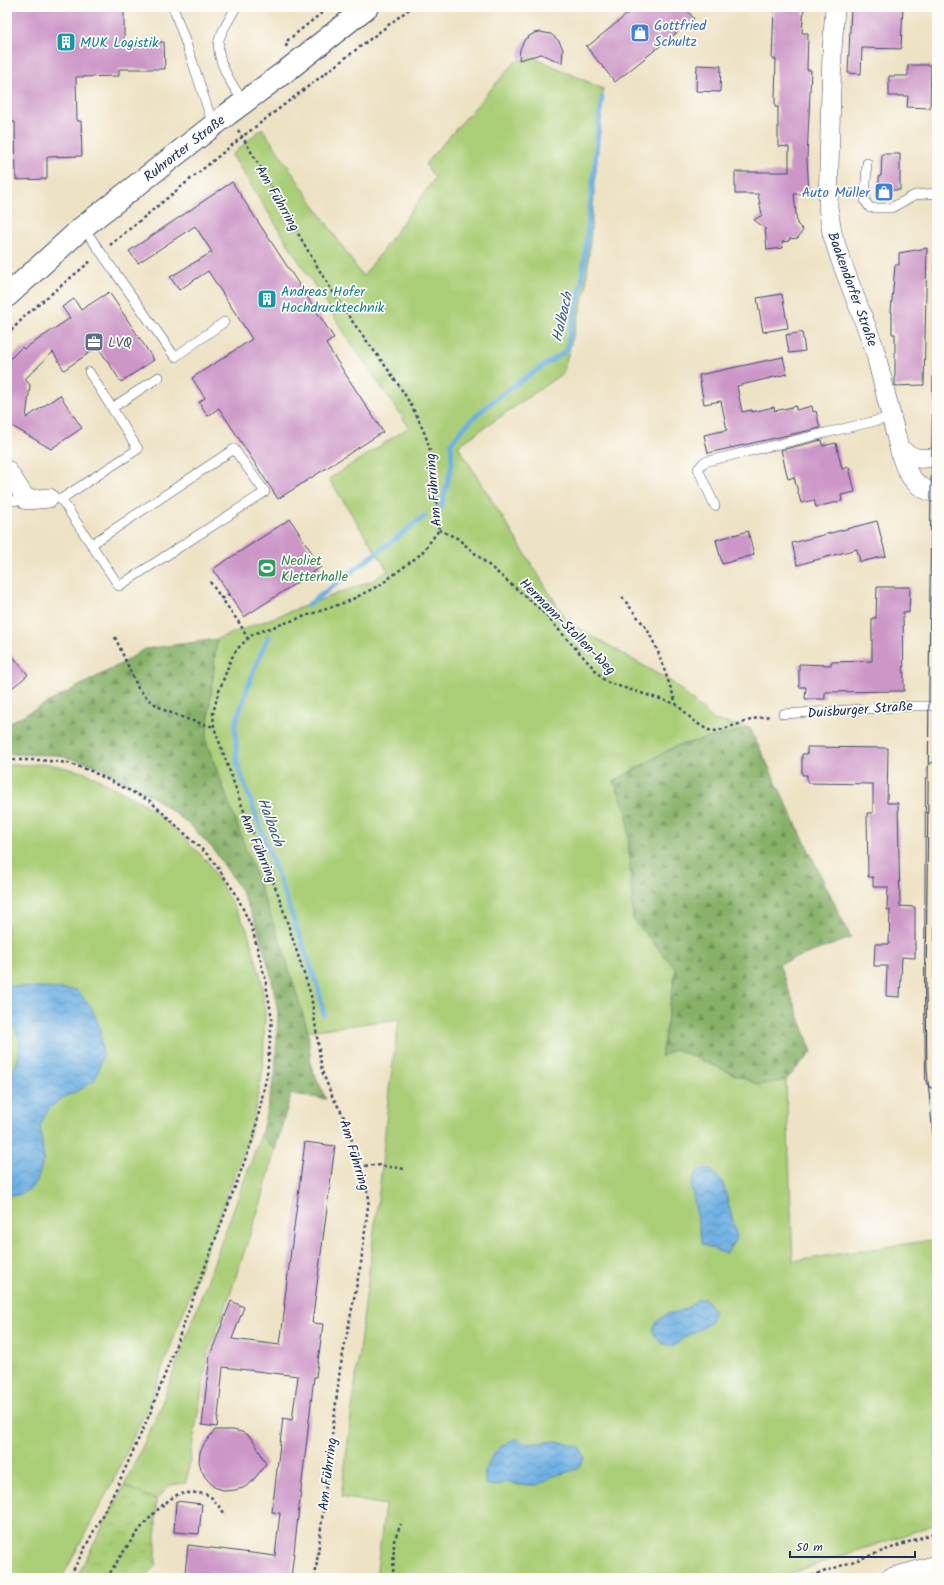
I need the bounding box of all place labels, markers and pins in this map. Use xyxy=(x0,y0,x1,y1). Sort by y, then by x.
place label: Gottfried Schultz xyxy=(654,15,707,53)
shop icon: Gottfried Schultz xyxy=(629,22,651,44)
building icon: MUK Logistik xyxy=(55,31,77,53)
place label: MUK Logistik xyxy=(80,32,159,54)
shop icon: Auto Müller xyxy=(873,181,895,203)
place label: Auto Müller xyxy=(802,182,871,204)
place label: Andreas Hofer Hochdrucktechnik xyxy=(281,281,385,319)
building icon: Andreas Hofer Hochdrucktechnik xyxy=(256,288,278,310)
office icon: LVQ xyxy=(83,331,105,353)
place label: LVQ xyxy=(108,332,132,354)
place label: Neoliet Kletterhalle xyxy=(281,550,349,588)
sports icon: Neoliet Kletterhalle xyxy=(256,557,278,579)

